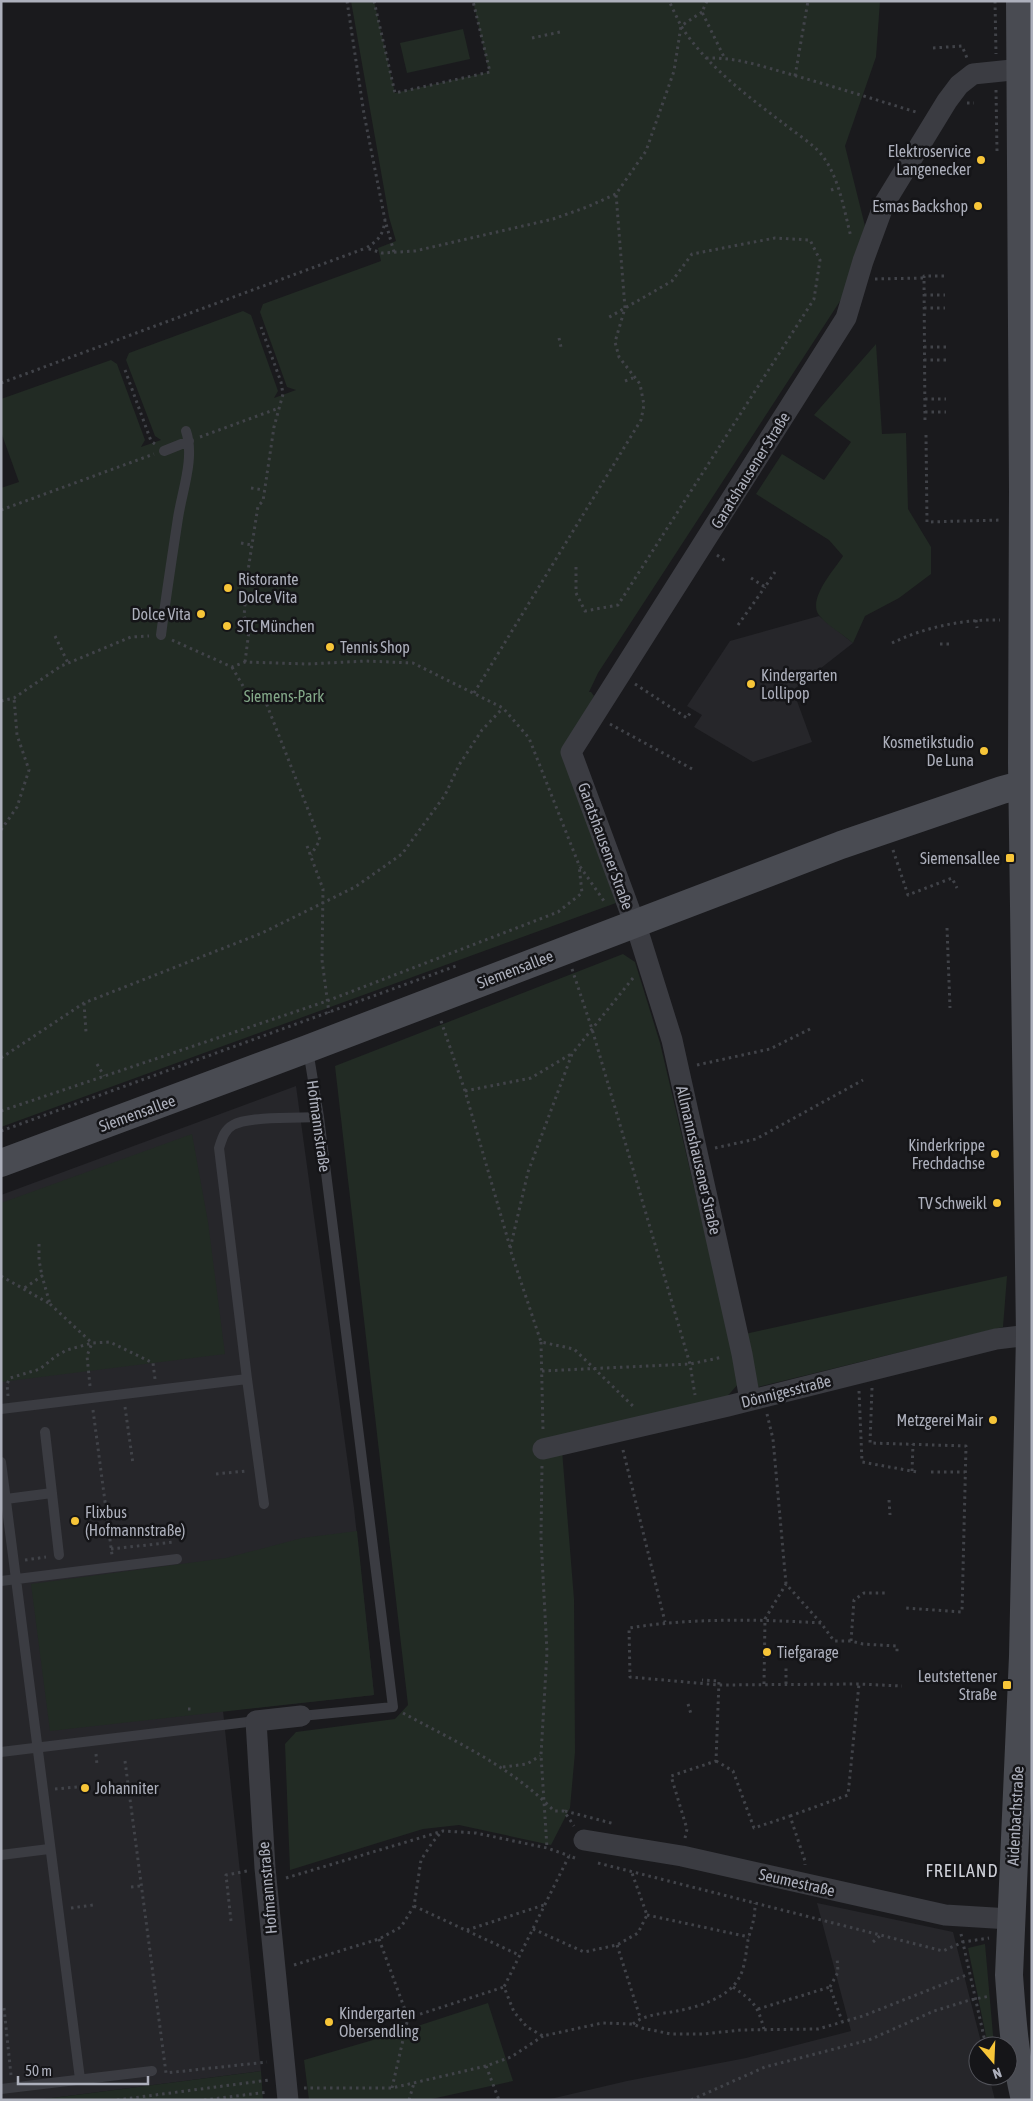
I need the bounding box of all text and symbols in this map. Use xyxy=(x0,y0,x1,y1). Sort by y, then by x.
place label: Elektroservice Langenecker xyxy=(888,142,971,179)
marker: Elektroservice Langenecker xyxy=(975,154,987,166)
place label: Esmas Backshop xyxy=(872,197,968,216)
marker: Esmas Backshop xyxy=(972,200,984,212)
street label: Garatshausener Straße xyxy=(707,409,793,531)
place label: Ristorante Dolce Vita xyxy=(238,570,299,606)
marker: Ristorante Dolce Vita xyxy=(222,582,234,594)
place label: Dolce Vita xyxy=(131,605,191,623)
marker: Dolce Vita xyxy=(195,608,207,620)
place label: STC München xyxy=(237,617,315,635)
marker: STC München xyxy=(221,620,233,632)
place label: Tennis Shop xyxy=(340,638,410,657)
marker: Tennis Shop xyxy=(324,641,336,653)
place label: Kindergarten Lollipop xyxy=(761,666,837,703)
marker: Kindergarten Lollipop xyxy=(745,678,757,690)
park label: Siemens-Park xyxy=(244,687,324,705)
place label: Kosmetikstudio De Luna xyxy=(882,733,974,769)
marker: Kosmetikstudio De Luna xyxy=(978,745,990,757)
street label: Garatshausener Straße xyxy=(575,780,637,912)
place label: Siemensallee xyxy=(920,849,1000,867)
marker: Siemensallee xyxy=(1004,852,1016,864)
street label: Siemensallee xyxy=(474,946,556,992)
street label: Hofmannstraße xyxy=(304,1079,334,1173)
street label: Allmannshausener Straße xyxy=(673,1084,725,1236)
street label: Siemensallee xyxy=(96,1091,178,1135)
place label: Kinderkrippe Frechdachse xyxy=(908,1136,985,1172)
marker: Kinderkrippe Frechdachse xyxy=(989,1148,1001,1160)
place label: TV Schweikl xyxy=(918,1194,988,1212)
marker: TV Schweikl xyxy=(991,1197,1003,1209)
street label: Dönnigesstraße xyxy=(739,1371,833,1412)
place label: Metzgerei Mair xyxy=(896,1411,983,1430)
marker: Metzgerei Mair xyxy=(987,1414,999,1426)
place label: Flixbus (Hofmannstraße) xyxy=(85,1503,185,1540)
marker: Flixbus (Hofmannstraße) xyxy=(69,1515,81,1527)
place label: Tiefgarage xyxy=(777,1643,839,1662)
marker: Tiefgarage xyxy=(761,1646,773,1658)
place label: Leutstettener Straße xyxy=(918,1667,997,1703)
marker: Leutstettener Straße xyxy=(1001,1679,1013,1691)
street label: Aidenbachstraße xyxy=(1003,1766,1027,1866)
place label: Johanniter xyxy=(95,1779,159,1797)
marker: Johanniter xyxy=(79,1782,91,1794)
street label: Hofmannstraße xyxy=(254,1841,280,1935)
district label: FREILAND xyxy=(926,1860,999,1881)
street label: Seumestraße xyxy=(757,1865,837,1899)
place label: Kindergarten Obersendling xyxy=(339,2004,419,2041)
marker: Kindergarten Obersendling xyxy=(323,2016,335,2028)
north arrow xyxy=(968,2036,1018,2086)
scale bar xyxy=(18,2054,148,2086)
text: 50 m xyxy=(25,2062,52,2079)
text: N xyxy=(991,2064,1004,2082)

